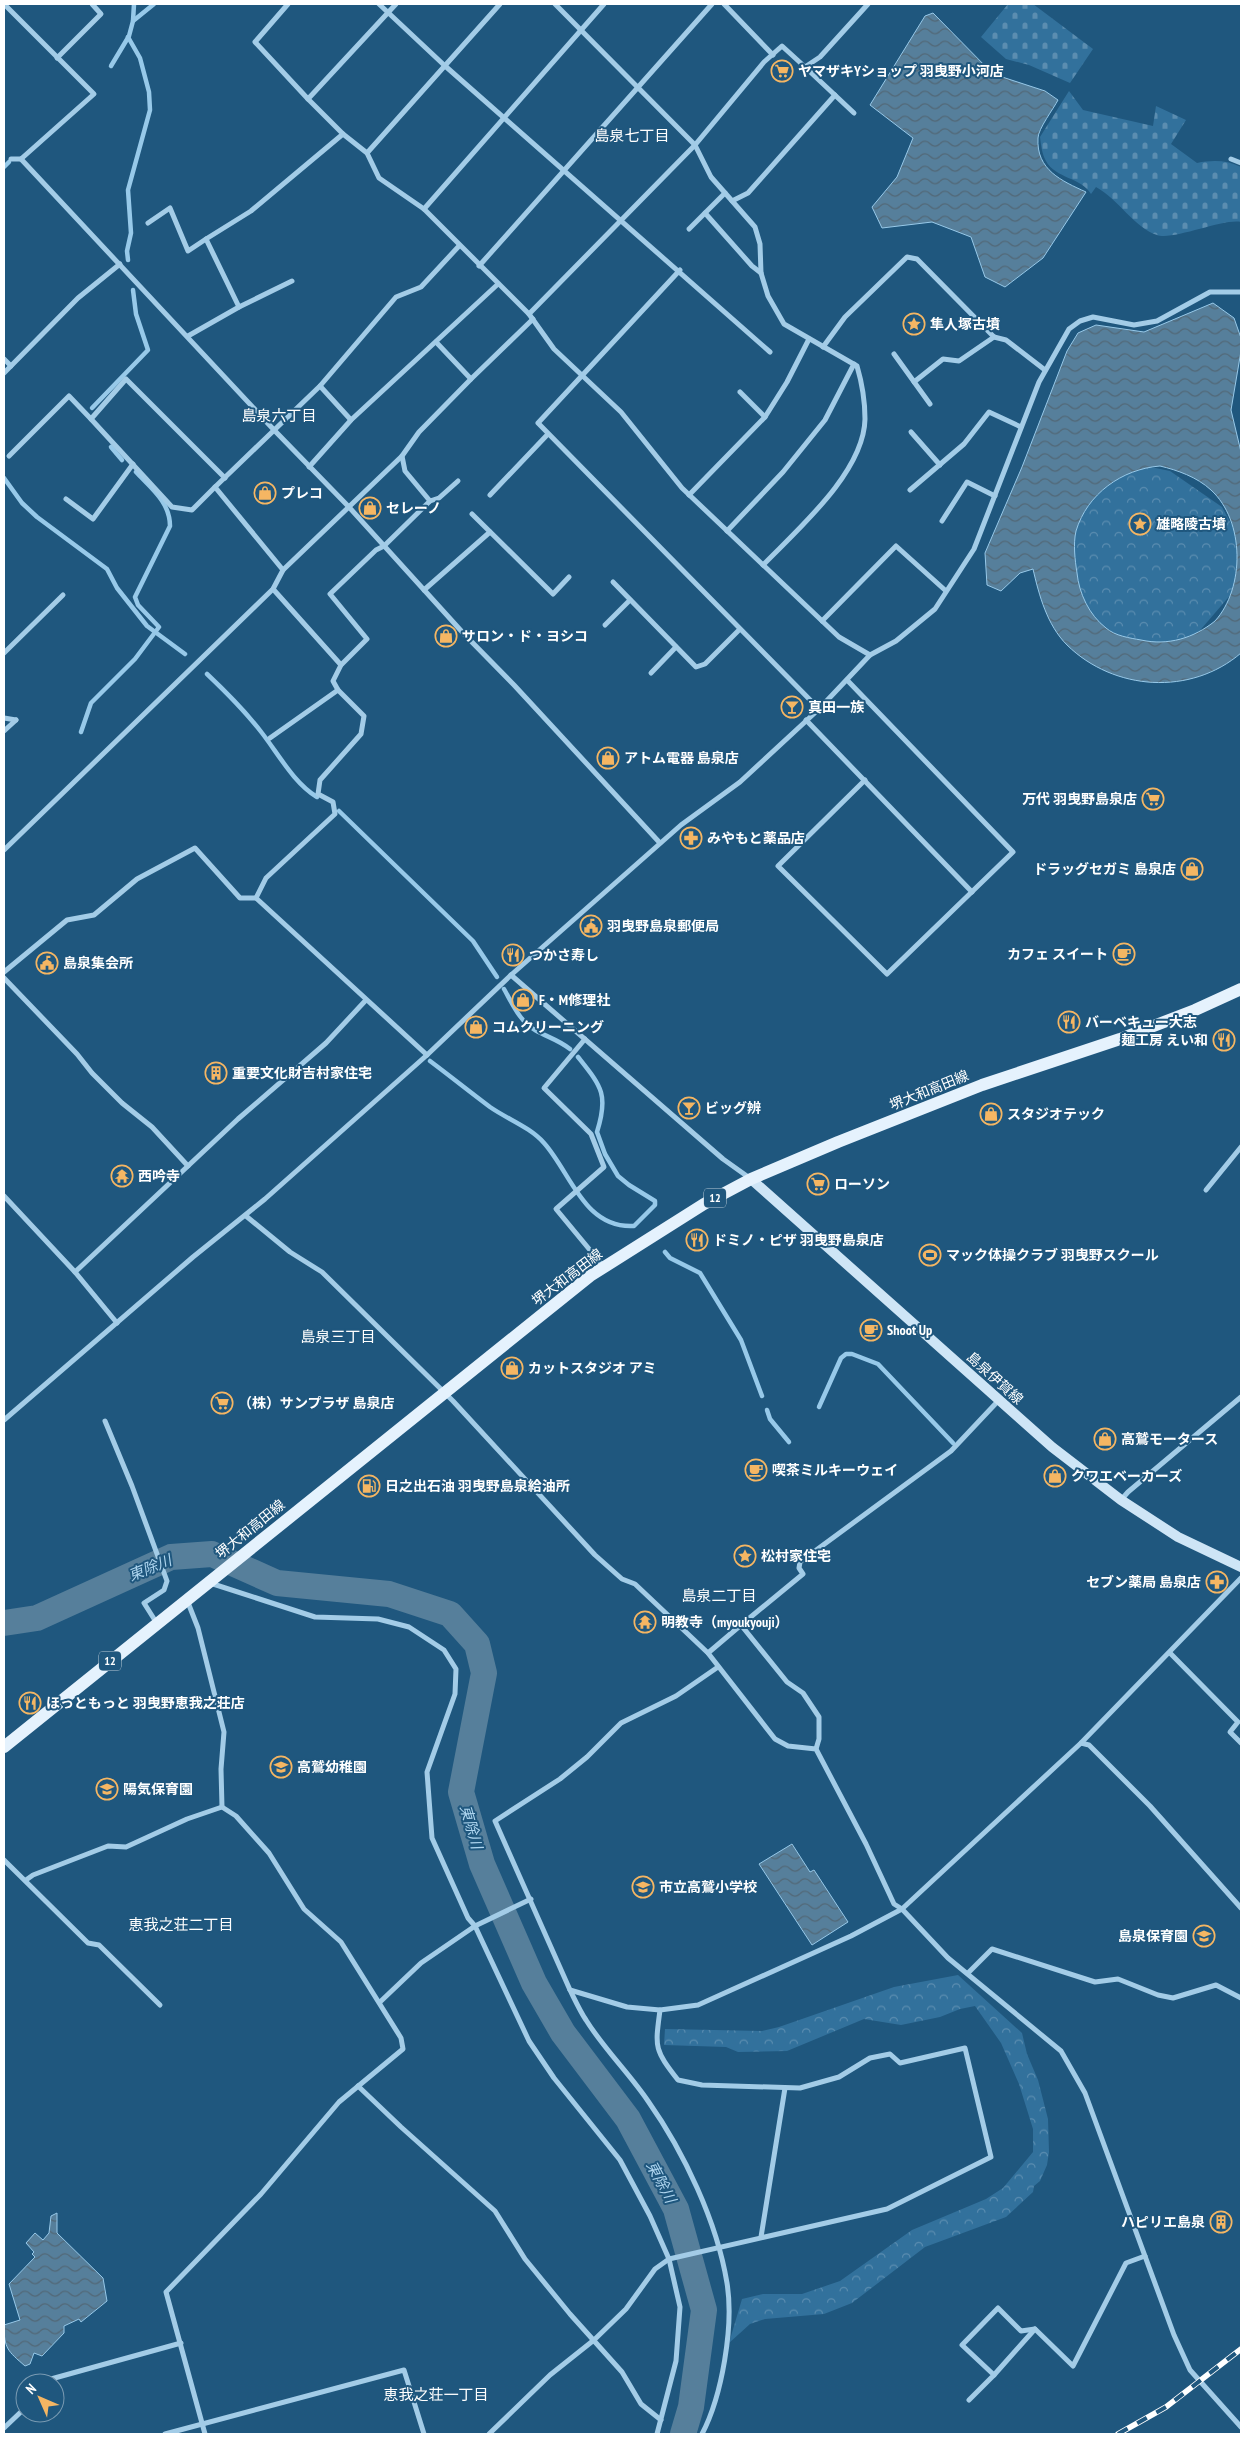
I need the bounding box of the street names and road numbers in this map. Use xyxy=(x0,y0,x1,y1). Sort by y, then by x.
street label: 堺大和高田線 xyxy=(887,1066,971,1114)
road number: 12 xyxy=(704,1188,726,1208)
street label: 堺大和高田線 xyxy=(528,1245,606,1309)
street label: 島泉伊賀線 xyxy=(963,1348,1027,1408)
street label: 堺大和高田線 xyxy=(212,1496,288,1562)
road number: 12 xyxy=(99,1652,121,1670)

